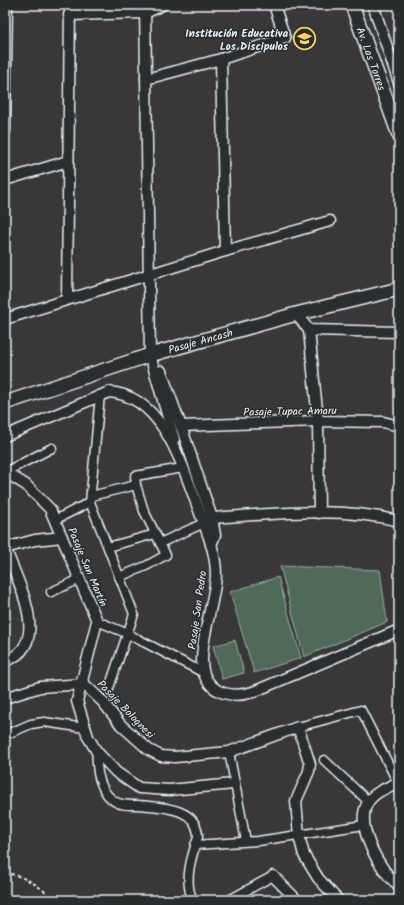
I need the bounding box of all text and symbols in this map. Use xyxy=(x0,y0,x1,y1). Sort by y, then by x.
place label: Institución Educativa Los Discipulos xyxy=(185,25,289,56)
street label: Av. Las Torres xyxy=(351,25,390,94)
school or university icon: Institución Educativa Los Discipulos xyxy=(291,26,317,52)
street label: Pasaje Ancash xyxy=(166,324,235,359)
street label: Pasaje Tupac Amaru xyxy=(243,402,338,422)
street label: Pasaje San Martín xyxy=(62,525,112,610)
street label: Pasaje San Pedro xyxy=(184,570,212,651)
street label: Pasaje Bolognesi xyxy=(92,676,158,744)

